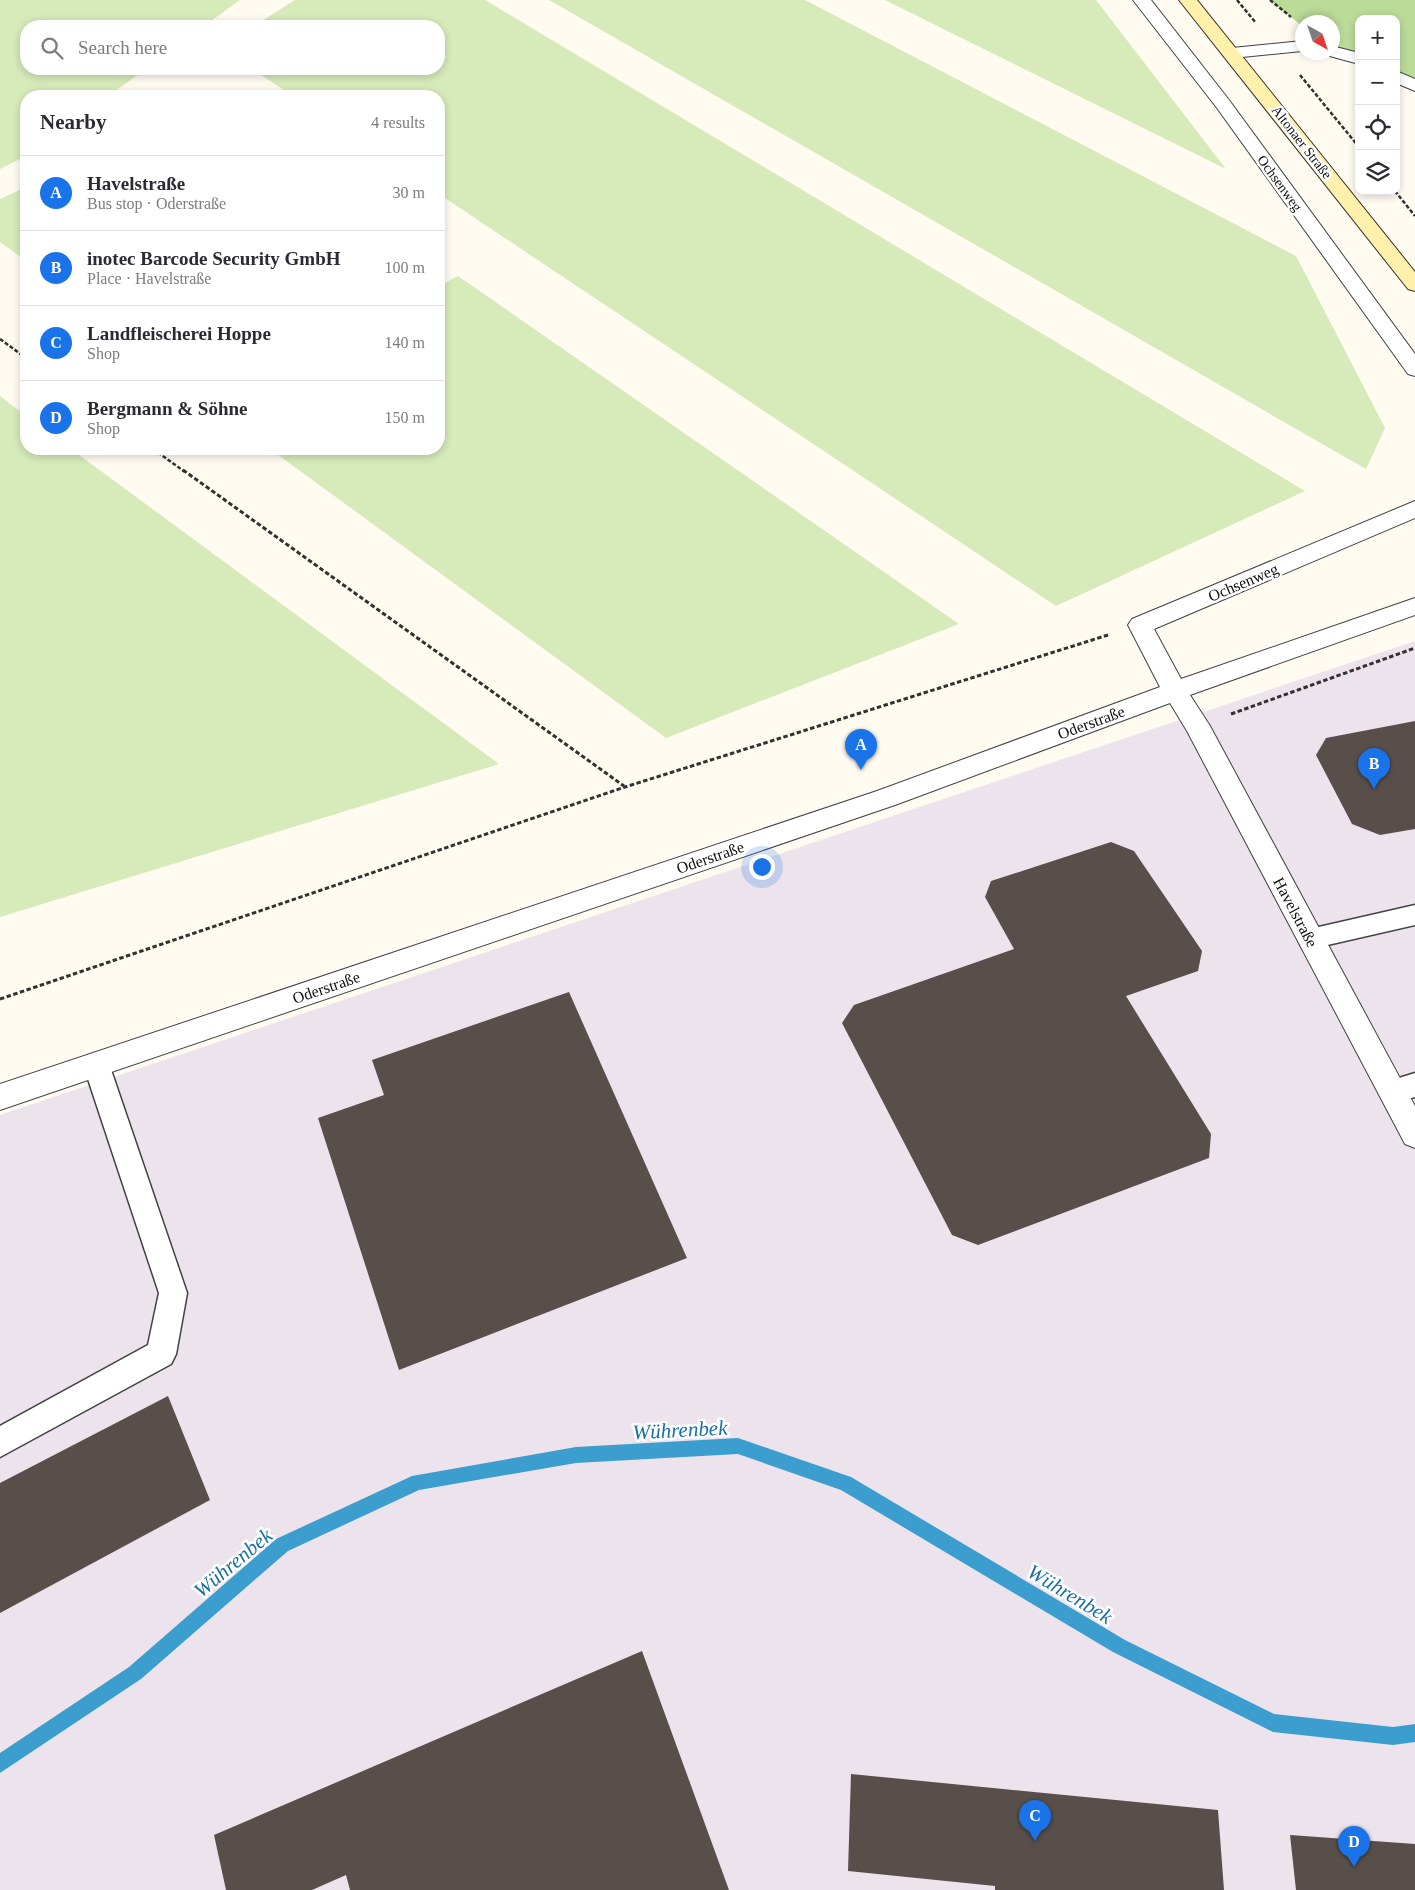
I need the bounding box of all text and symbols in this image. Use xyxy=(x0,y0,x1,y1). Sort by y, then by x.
north arrow xyxy=(1295,15,1340,60)
map controls xyxy=(1355,15,1400,195)
button: + xyxy=(1355,15,1400,60)
search box xyxy=(20,20,445,75)
icon: search xyxy=(38,34,66,62)
text: Search here xyxy=(78,37,167,58)
button: − xyxy=(1355,60,1400,105)
street label: Altonaer Straße xyxy=(1269,103,1335,182)
button: locate xyxy=(1355,105,1400,150)
text: Nearby xyxy=(40,110,107,134)
text: 4 results xyxy=(371,114,425,131)
button: layers xyxy=(1355,150,1400,195)
street label: Ochsenweg xyxy=(1254,152,1305,214)
text: Havelstraße xyxy=(87,173,185,194)
text: A xyxy=(50,184,62,201)
text: 30 m xyxy=(393,184,425,201)
text: Bus stop · Oderstraße xyxy=(87,195,226,212)
text: inotec Barcode Security GmbH xyxy=(87,248,340,269)
text: B xyxy=(51,259,61,276)
text: 100 m xyxy=(385,259,425,276)
text: Place · Havelstraße xyxy=(87,270,211,287)
text: Landfleischerei Hoppe xyxy=(87,323,271,344)
text: C xyxy=(50,334,62,351)
text: 140 m xyxy=(385,334,425,351)
text: Shop xyxy=(87,345,120,362)
text: Bergmann & Söhne xyxy=(87,398,247,419)
text: D xyxy=(50,409,62,426)
text: 150 m xyxy=(385,409,425,426)
text: Shop xyxy=(87,420,120,437)
street label: Ochsenweg xyxy=(1206,560,1281,606)
street label: Oderstraße xyxy=(1055,702,1127,742)
pin: A xyxy=(845,729,877,770)
pin: B xyxy=(1358,748,1390,789)
street label: Oderstraße xyxy=(674,838,746,877)
your location xyxy=(749,854,775,880)
street label: Havelstraße xyxy=(1270,875,1321,950)
street label: Oderstraße xyxy=(290,968,362,1007)
water label: Wührenbek xyxy=(632,1415,729,1444)
water label: Wührenbek xyxy=(189,1523,278,1603)
water label: Wührenbek xyxy=(1023,1559,1117,1629)
pin: C xyxy=(1019,1800,1051,1841)
pin: D xyxy=(1338,1826,1370,1867)

